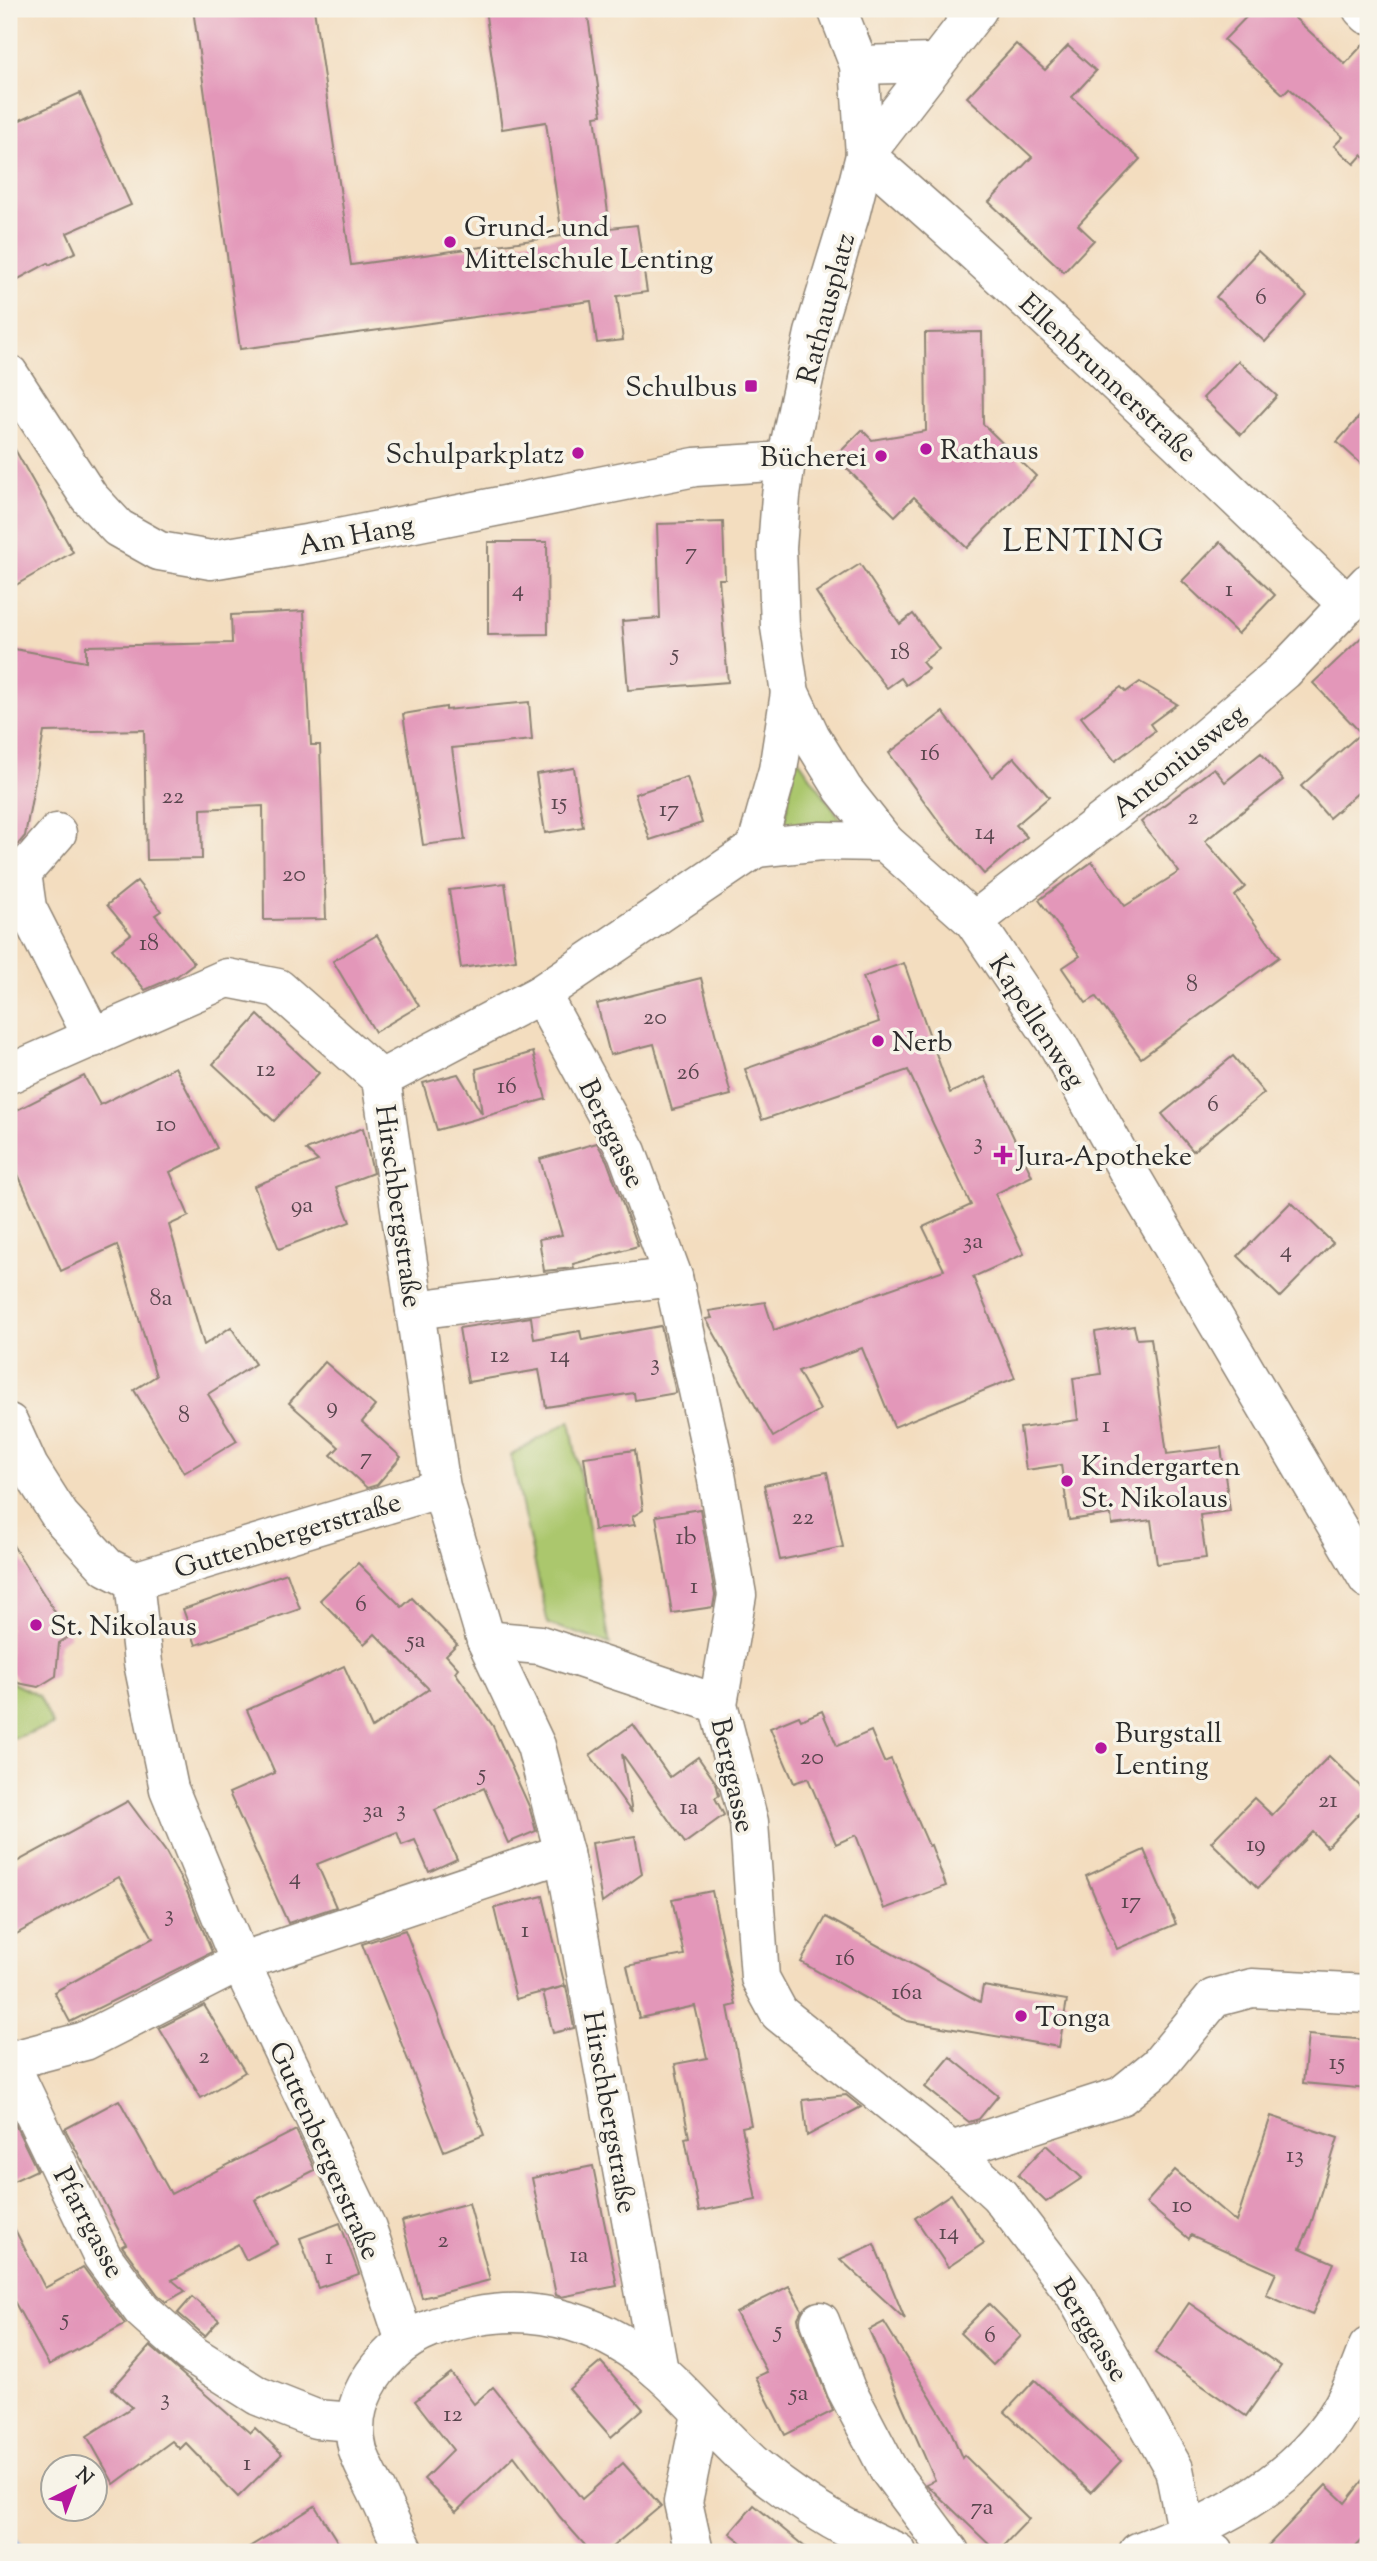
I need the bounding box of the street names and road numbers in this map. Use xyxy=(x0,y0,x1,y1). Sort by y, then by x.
street label: Rathausplatz xyxy=(789,229,867,389)
street label: Ellenbrunnerstraße xyxy=(1009,286,1205,473)
street label: Am Hang xyxy=(295,506,418,568)
street label: Antoniusweg xyxy=(1104,696,1256,829)
street label: Kapellenweg xyxy=(977,948,1094,1097)
street label: Berggasse xyxy=(567,1073,654,1195)
street label: Hirschbergstraße xyxy=(363,1102,431,1310)
street label: Guttenbergerstraße xyxy=(170,1483,406,1590)
street label: Berggasse xyxy=(699,1714,764,1837)
street label: Hirschbergstraße xyxy=(571,2008,645,2217)
street label: Guttenbergerstraße xyxy=(257,2036,389,2267)
street label: Pfarrgasse xyxy=(41,2161,133,2286)
street label: Berggasse xyxy=(1042,2271,1137,2391)

